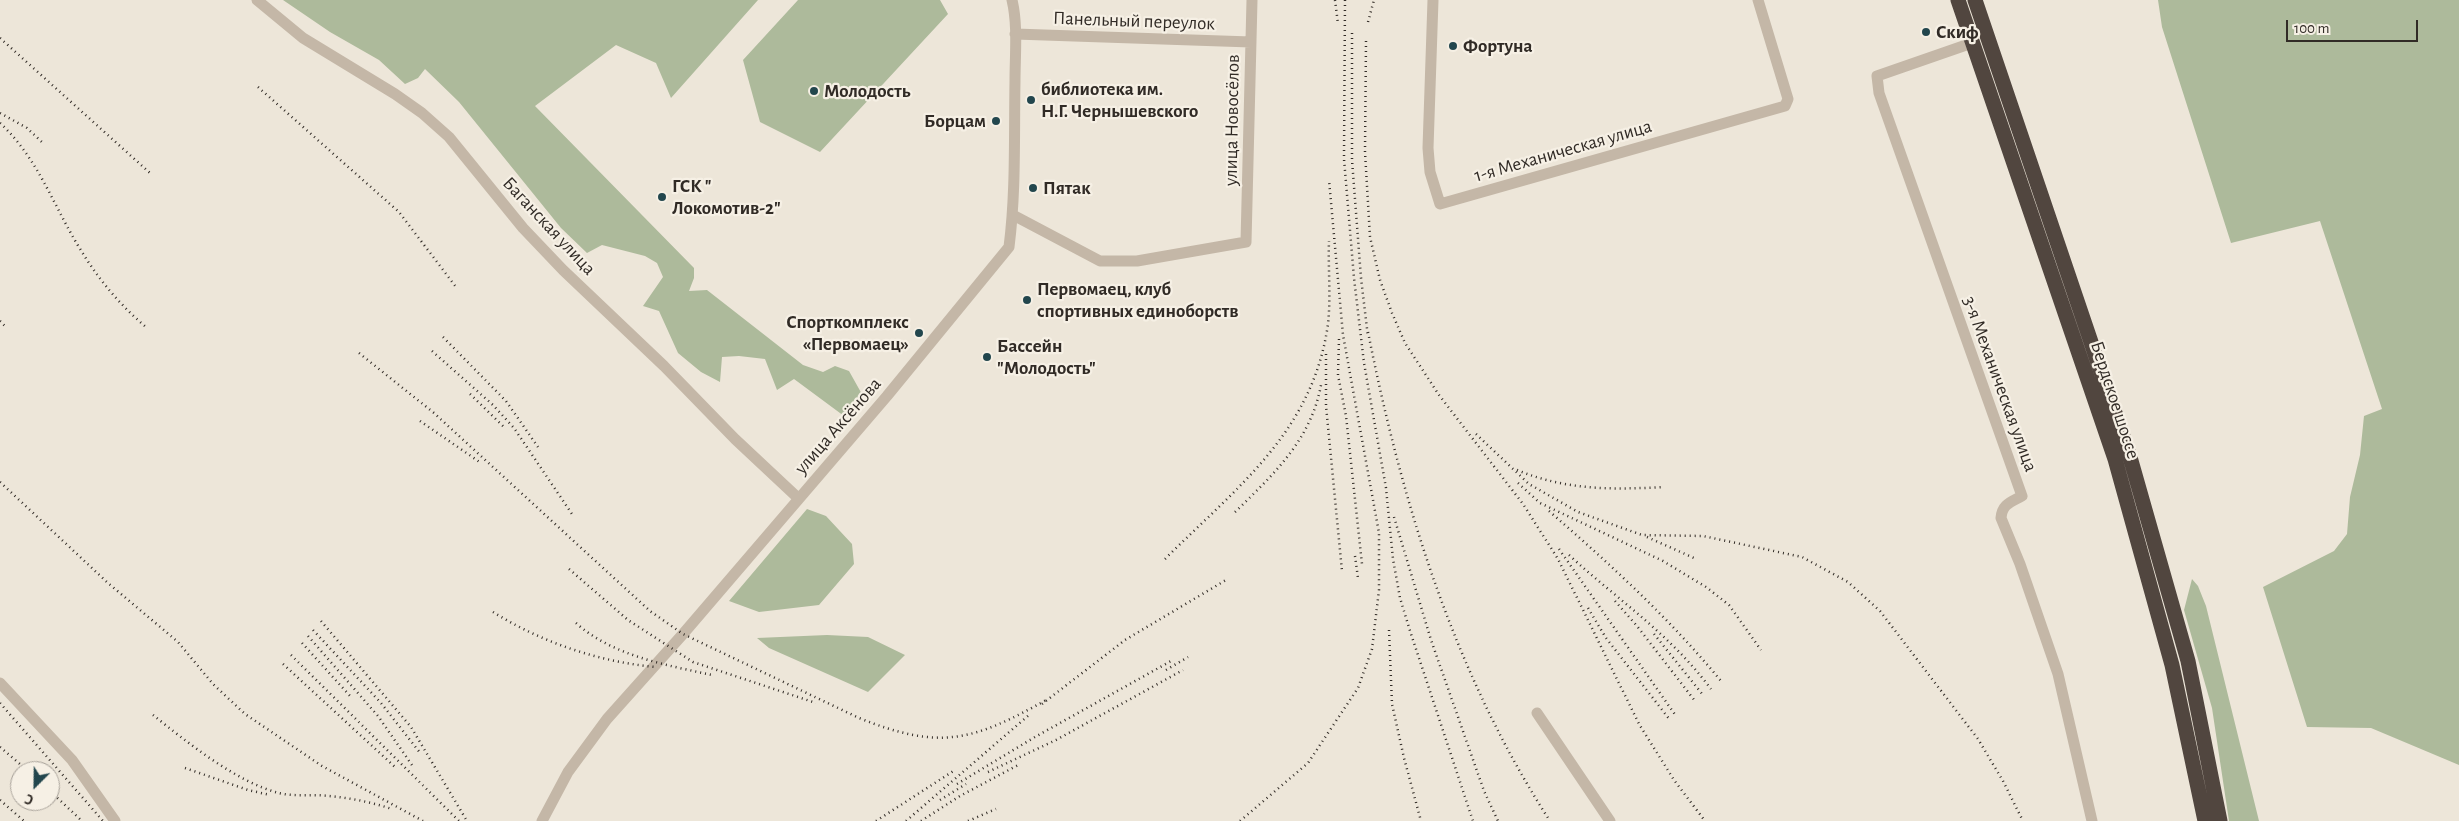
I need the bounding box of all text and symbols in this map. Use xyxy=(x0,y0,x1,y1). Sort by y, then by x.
street label: Панельный переулок xyxy=(1053,7,1215,35)
scale bar xyxy=(2289,10,2422,42)
place label: Скиф xyxy=(1936,21,1979,43)
text: 100 m xyxy=(2294,21,2329,36)
marker: Скиф xyxy=(1920,26,1932,38)
place label: Фортуна xyxy=(1463,35,1533,57)
marker: Фортуна xyxy=(1447,40,1459,52)
street label: улица Новосёлов xyxy=(1219,54,1245,186)
place label: библиотека им. Н.Г. Чернышевского xyxy=(1041,78,1198,122)
place label: Молодость xyxy=(824,80,910,102)
marker: Молодость xyxy=(808,85,820,97)
marker: библиотека им. Н.Г. Чернышевского xyxy=(1025,94,1037,106)
place label: Борцам xyxy=(924,110,986,132)
marker: Борцам xyxy=(990,115,1002,127)
street label: 1-я Механическая улица xyxy=(1472,115,1654,187)
street label: Баганская улица xyxy=(498,172,600,280)
place label: ГСК " Локомотив-2" xyxy=(672,175,781,219)
place label: Пятак xyxy=(1043,177,1091,199)
marker: Пятак xyxy=(1027,182,1039,194)
marker: ГСК " Локомотив-2" xyxy=(656,191,668,203)
place label: Первомаец, клуб спортивных единоборств xyxy=(1037,278,1238,322)
street label: 3-я Механическая улица xyxy=(1958,293,2042,475)
marker: Первомаец, клуб спортивных единоборств xyxy=(1021,294,1033,306)
place label: Спорткомплекс «Первомаец» xyxy=(786,311,909,355)
marker: Спорткомплекс «Первомаец» xyxy=(913,327,925,339)
place label: Бассейн "Молодость" xyxy=(997,335,1096,379)
street label: Бердское шоссе xyxy=(2085,338,2145,462)
marker: Бассейн "Молодость" xyxy=(981,351,993,363)
street label: улица Аксёнова xyxy=(790,373,886,479)
north arrow xyxy=(10,761,60,811)
text: С xyxy=(23,791,36,807)

